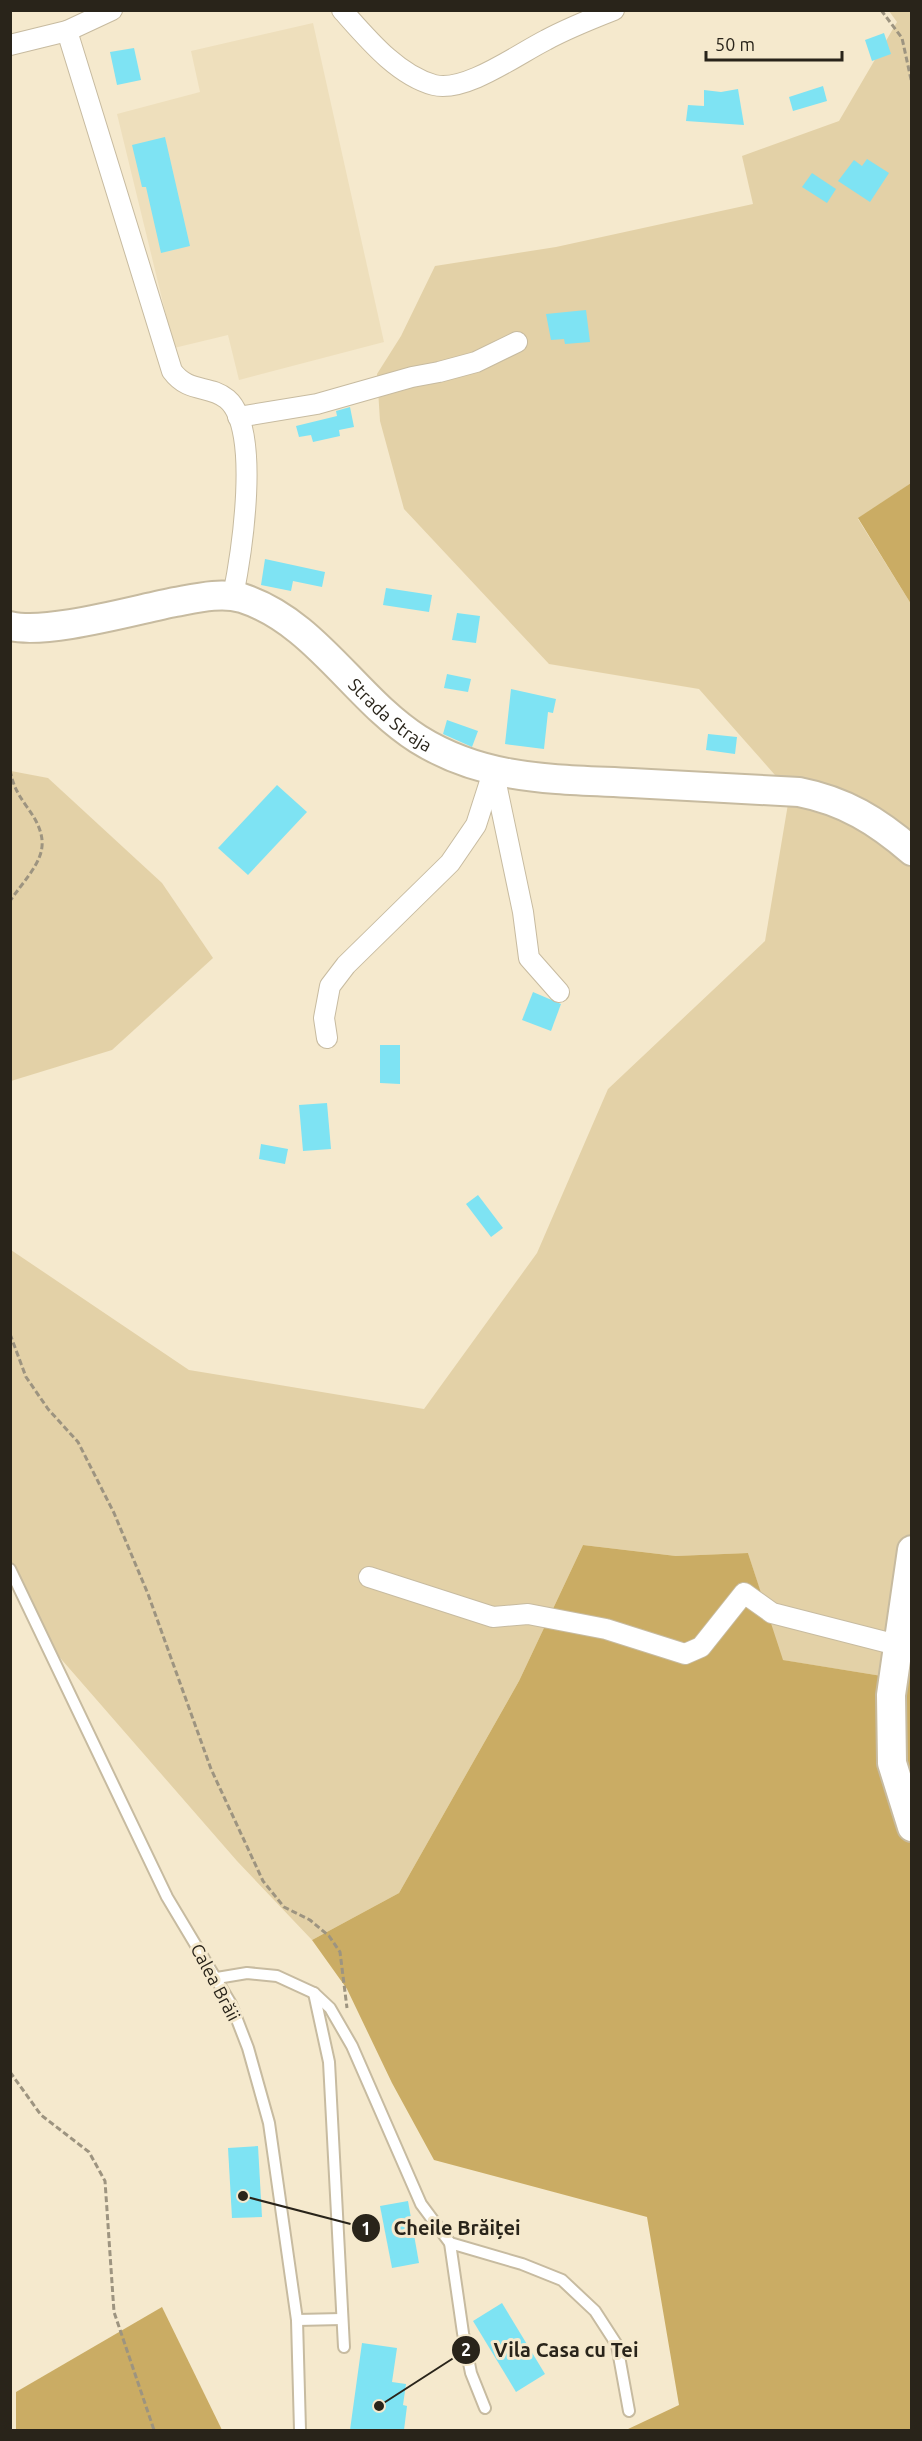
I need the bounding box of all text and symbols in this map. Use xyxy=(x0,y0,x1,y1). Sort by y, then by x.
scale bar xyxy=(706,24,842,62)
text: 50 m xyxy=(715,34,755,54)
street label: Strada Straja xyxy=(345,674,436,755)
street label: Calea Brăii xyxy=(187,1940,245,2024)
callout: Cheile Brăiței xyxy=(351,2209,532,2247)
text: Cheile Brăiței xyxy=(393,2216,521,2239)
text: 1 xyxy=(361,2218,371,2238)
callout: Vila Casa cu Tei xyxy=(451,2331,650,2369)
text: Vila Casa cu Tei xyxy=(494,2338,638,2361)
text: 2 xyxy=(461,2339,471,2359)

